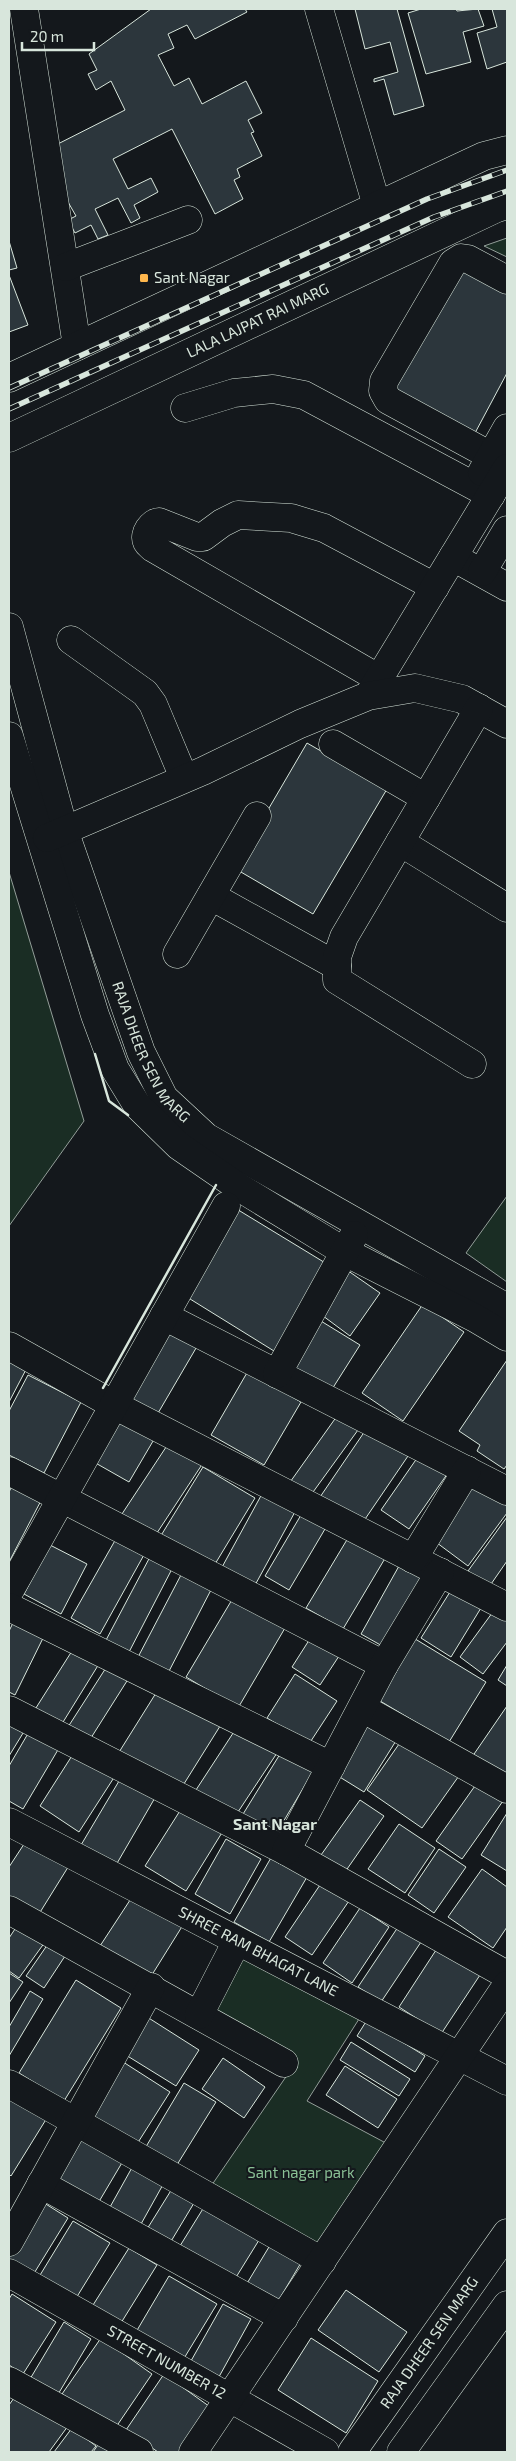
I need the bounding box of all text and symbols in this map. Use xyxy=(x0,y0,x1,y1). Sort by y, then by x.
scale bar xyxy=(22,20,95,52)
text: 20 m xyxy=(30,27,64,45)
place label: Sant Nagar xyxy=(154,268,230,286)
marker: Sant Nagar xyxy=(138,272,150,284)
street label: LALA LAJPAT RAI MARG xyxy=(183,279,331,361)
street label: RAJA DHEER SEN MARG xyxy=(109,979,194,1126)
district label: Sant Nagar xyxy=(233,1814,317,1833)
street label: SHREE RAM BHAGAT LANE xyxy=(176,1902,342,2000)
park label: Sant nagar park xyxy=(247,2163,355,2181)
street label: RAJA DHEER SEN MARG xyxy=(376,2273,481,2412)
street label: STREET NUMBER 12 xyxy=(104,2321,229,2402)

